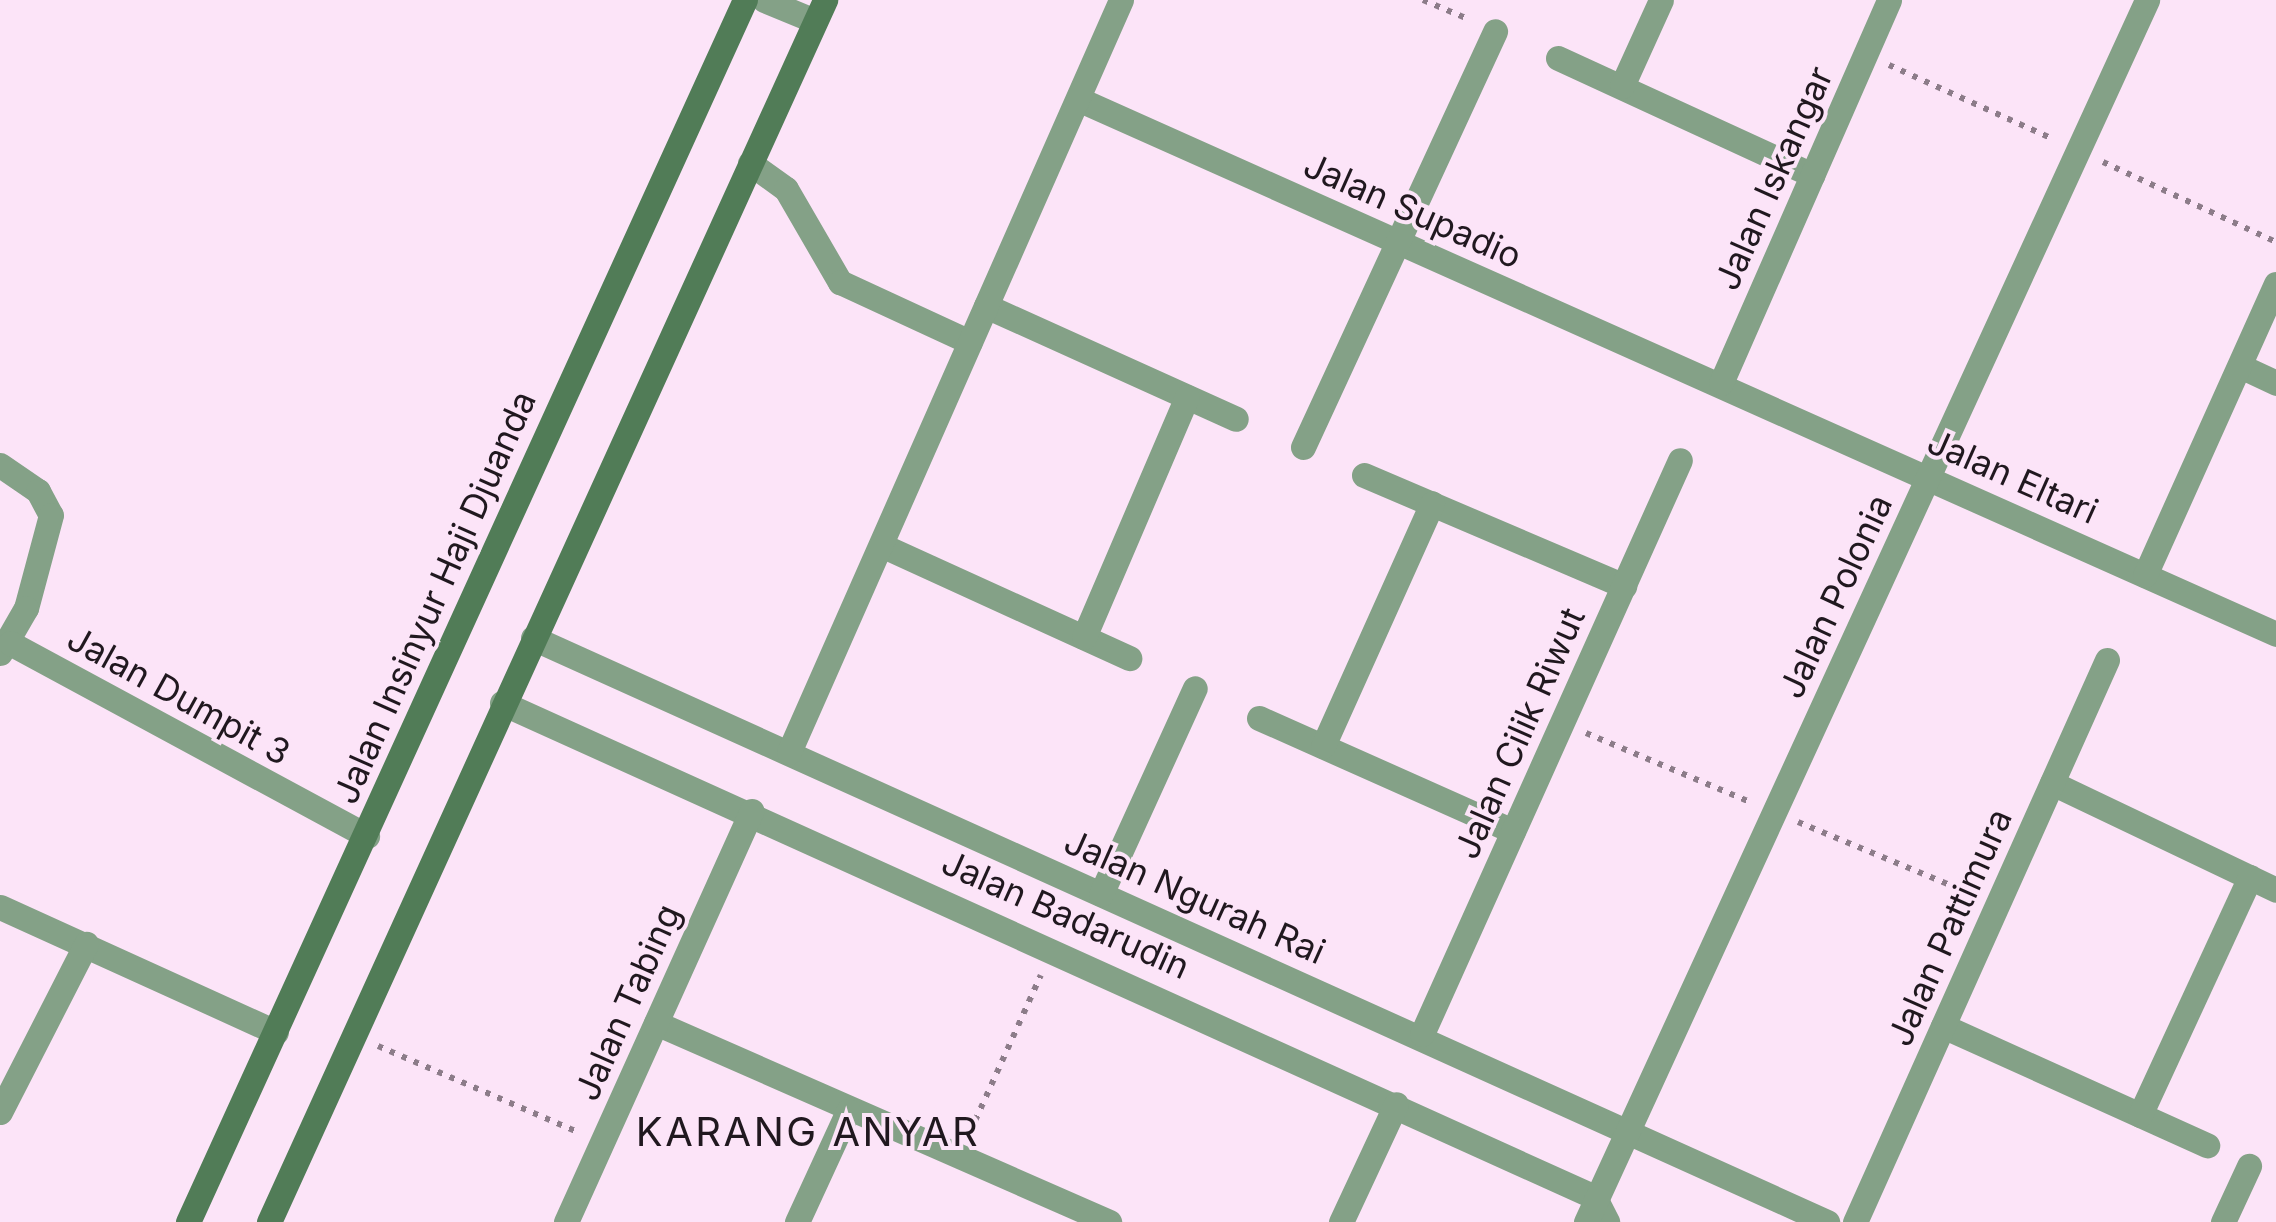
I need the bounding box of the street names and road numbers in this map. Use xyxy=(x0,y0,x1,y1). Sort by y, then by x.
street label: Jalan Iskangar xyxy=(1705,60,1841,296)
street label: Jalan Supadio xyxy=(1298,143,1528,277)
street label: Jalan Insinyur Haji Djuanda xyxy=(324,384,544,810)
street label: Jalan Eltari xyxy=(1921,420,2105,532)
street label: Jalan Polonia xyxy=(1770,488,1900,704)
street label: Jalan Cilik Riwut xyxy=(1445,601,1593,865)
street label: Jalan Dumpit 3 xyxy=(60,617,298,773)
street label: Jalan Pattimura xyxy=(1878,802,2020,1052)
street label: Jalan Ngurah Rai xyxy=(1058,820,1332,972)
street label: Jalan Badarudin xyxy=(936,841,1196,987)
street label: Jalan Tabing xyxy=(565,898,689,1106)

